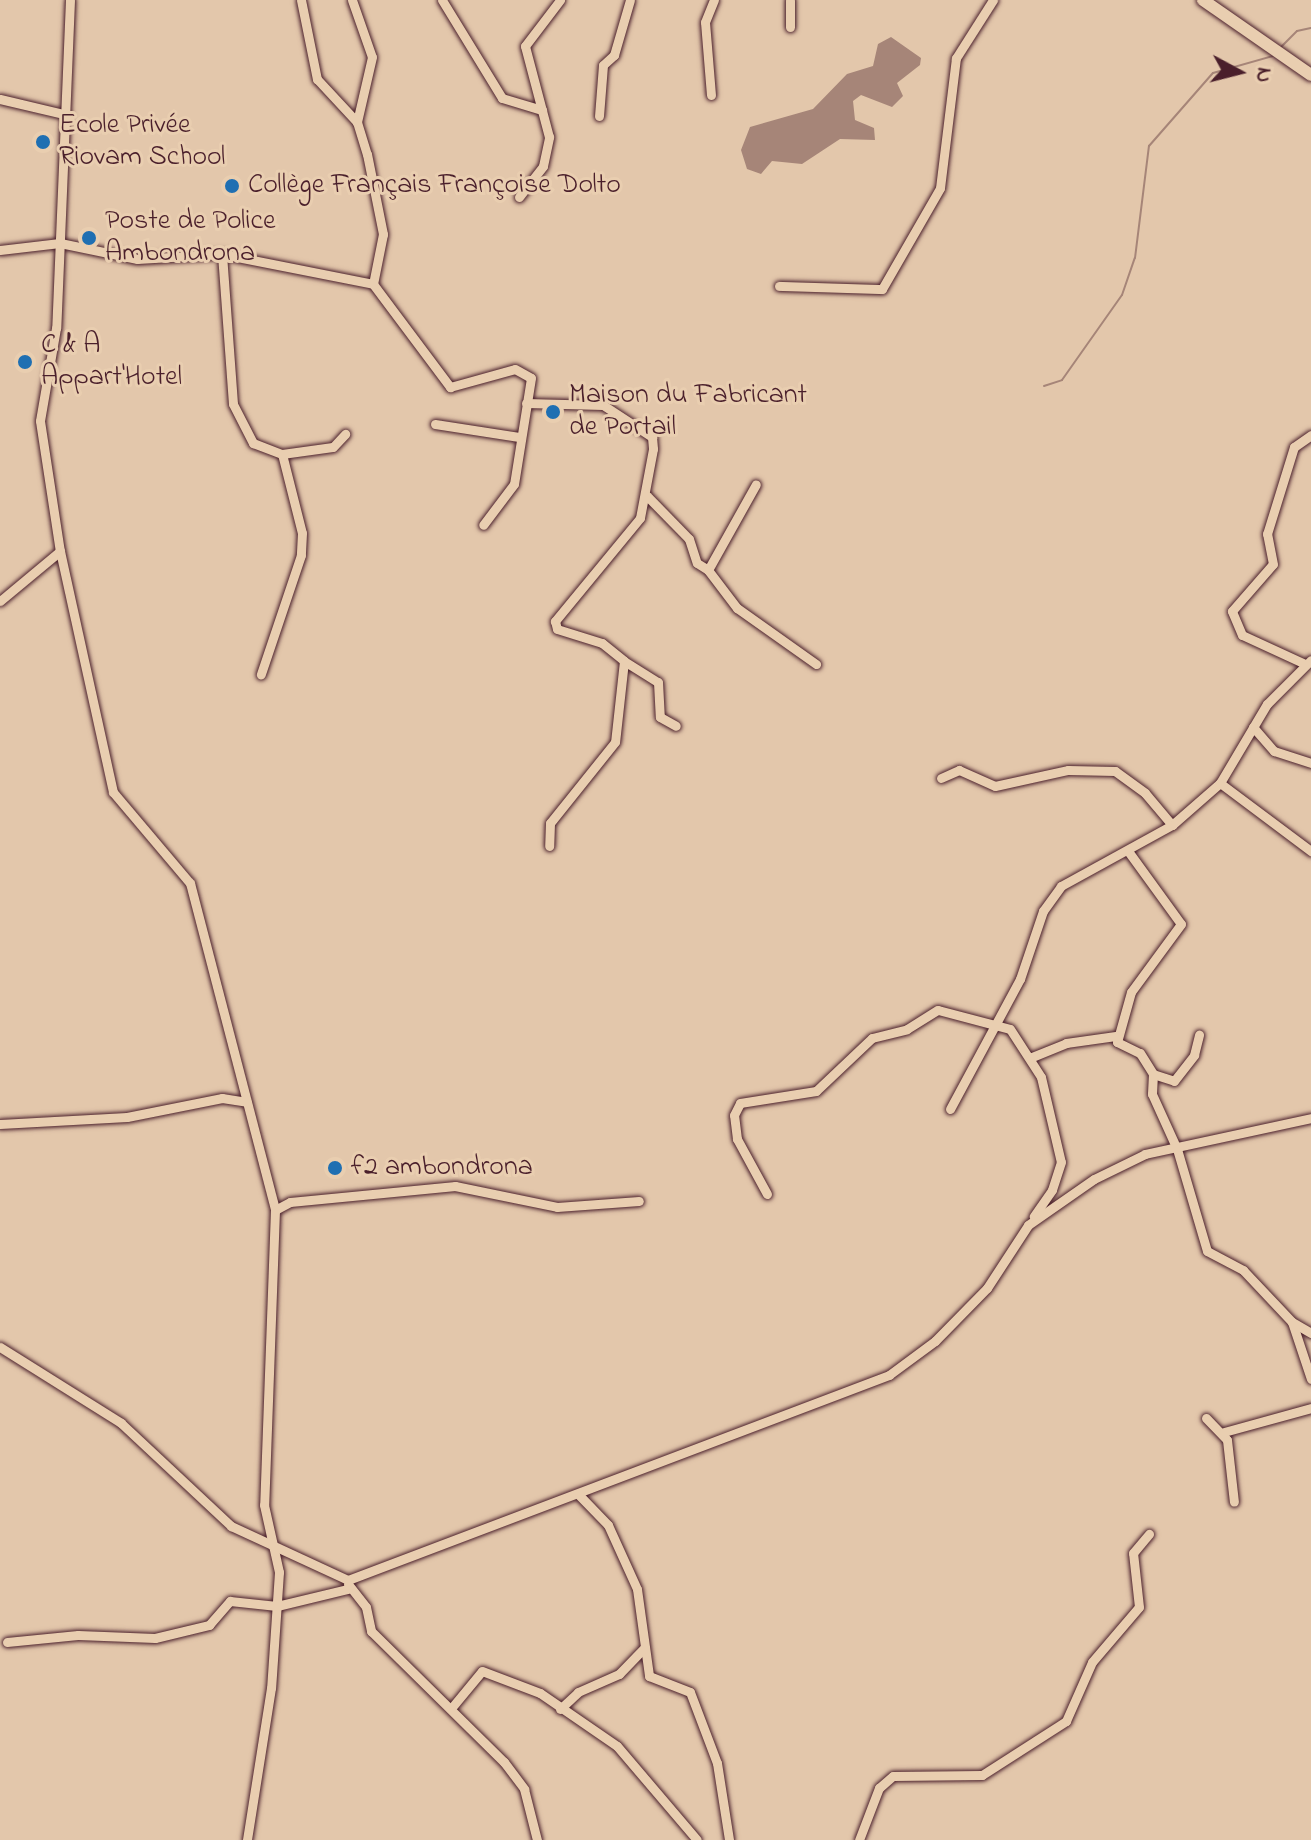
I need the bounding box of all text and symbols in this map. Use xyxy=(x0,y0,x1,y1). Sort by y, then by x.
north arrow xyxy=(1199,32,1279,112)
text: N xyxy=(1246,66,1280,84)
place label: Ecole Privée Riovam School xyxy=(59,109,225,175)
marker: Ecole Privée Riovam School xyxy=(34,133,52,151)
place label: Collège Français Françoise Dolto xyxy=(248,169,621,203)
marker: Collège Français Françoise Dolto xyxy=(223,177,241,195)
place label: Poste de Police Ambondrona xyxy=(105,205,276,271)
marker: Poste de Police Ambondrona xyxy=(80,229,98,247)
place label: C & A Appart'Hotel xyxy=(41,329,182,395)
marker: C & A Appart'Hotel xyxy=(16,353,34,371)
place label: Maison du Fabricant de Portail xyxy=(569,379,807,445)
marker: Maison du Fabricant de Portail xyxy=(544,403,562,421)
place label: f2 ambondrona xyxy=(351,1151,533,1185)
marker: f2 ambondrona xyxy=(326,1159,344,1177)

